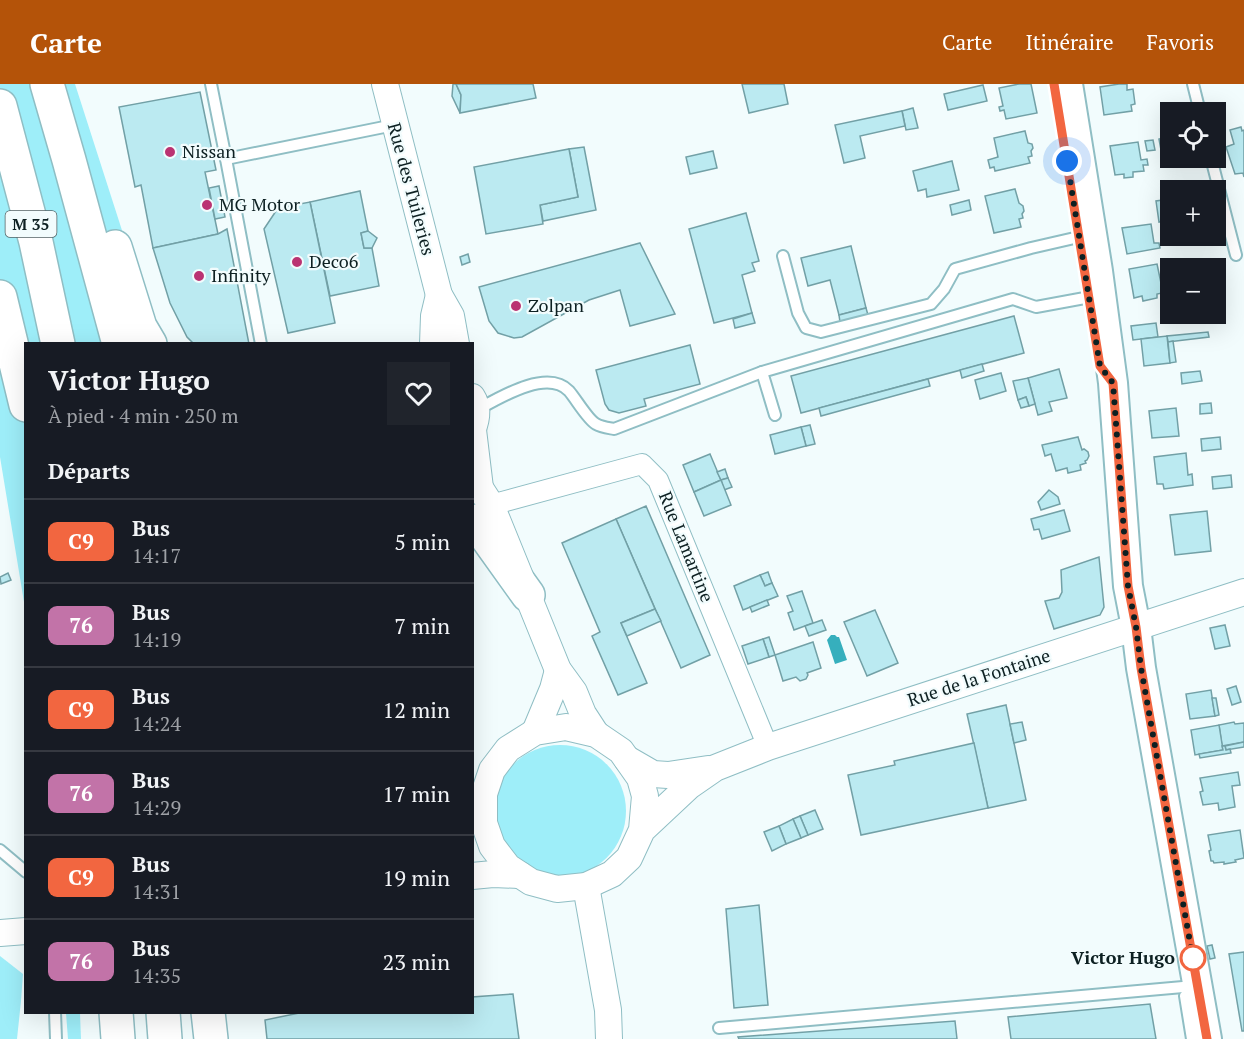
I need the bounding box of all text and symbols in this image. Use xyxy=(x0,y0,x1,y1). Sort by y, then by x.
text: Carte xyxy=(30,24,102,61)
text: Carte xyxy=(942,28,992,56)
text: Itinéraire xyxy=(1025,28,1114,56)
text: Favoris xyxy=(1147,28,1214,56)
map controls xyxy=(1160,102,1226,324)
button: locate xyxy=(1160,102,1226,168)
street label: Rue des Tuileries xyxy=(383,120,441,258)
place label: Nissan xyxy=(182,139,236,163)
marker: Nissan xyxy=(163,145,177,159)
your location xyxy=(1052,146,1082,176)
button: + xyxy=(1160,180,1226,246)
place label: MG Motor xyxy=(219,192,300,216)
marker: MG Motor xyxy=(200,198,214,212)
road number: M 35 xyxy=(6,211,57,237)
place label: Deco6 xyxy=(309,249,359,273)
marker: Deco6 xyxy=(290,255,304,269)
button: − xyxy=(1160,258,1226,324)
place label: Infinity xyxy=(211,263,272,287)
marker: Infinity xyxy=(192,269,206,283)
place label: Zolpan xyxy=(528,293,584,317)
marker: Zolpan xyxy=(509,299,523,313)
text: Victor Hugo xyxy=(48,361,210,398)
button: heart xyxy=(387,362,450,425)
text: À pied · 4 min · 250 m xyxy=(48,402,238,429)
text: Départs xyxy=(48,456,130,485)
street label: Rue Lamartine xyxy=(654,488,720,606)
text: Bus xyxy=(132,513,170,542)
text: C9 xyxy=(68,527,94,555)
text: 5 min xyxy=(394,527,450,556)
text: 14:17 xyxy=(132,542,181,569)
text: Bus xyxy=(132,597,170,626)
text: 76 xyxy=(69,611,93,639)
text: 7 min xyxy=(394,611,450,640)
text: 14:19 xyxy=(132,626,181,653)
street label: Rue de la Fontaine xyxy=(904,643,1053,711)
text: Bus xyxy=(132,681,170,710)
text: C9 xyxy=(68,695,94,723)
text: 12 min xyxy=(383,695,450,724)
text: 14:24 xyxy=(132,710,181,737)
text: Bus xyxy=(132,765,170,794)
text: 76 xyxy=(69,779,93,807)
text: 17 min xyxy=(383,779,450,808)
text: 14:29 xyxy=(132,794,181,821)
text: Bus xyxy=(132,849,170,878)
text: C9 xyxy=(68,863,94,891)
text: 19 min xyxy=(383,863,450,892)
text: 14:31 xyxy=(132,878,181,905)
text: Bus xyxy=(132,933,170,962)
place label: Victor Hugo xyxy=(1071,945,1175,969)
marker: Victor Hugo xyxy=(1180,945,1206,971)
text: 76 xyxy=(69,947,93,975)
text: 23 min xyxy=(383,947,450,976)
text: 14:35 xyxy=(132,962,181,989)

